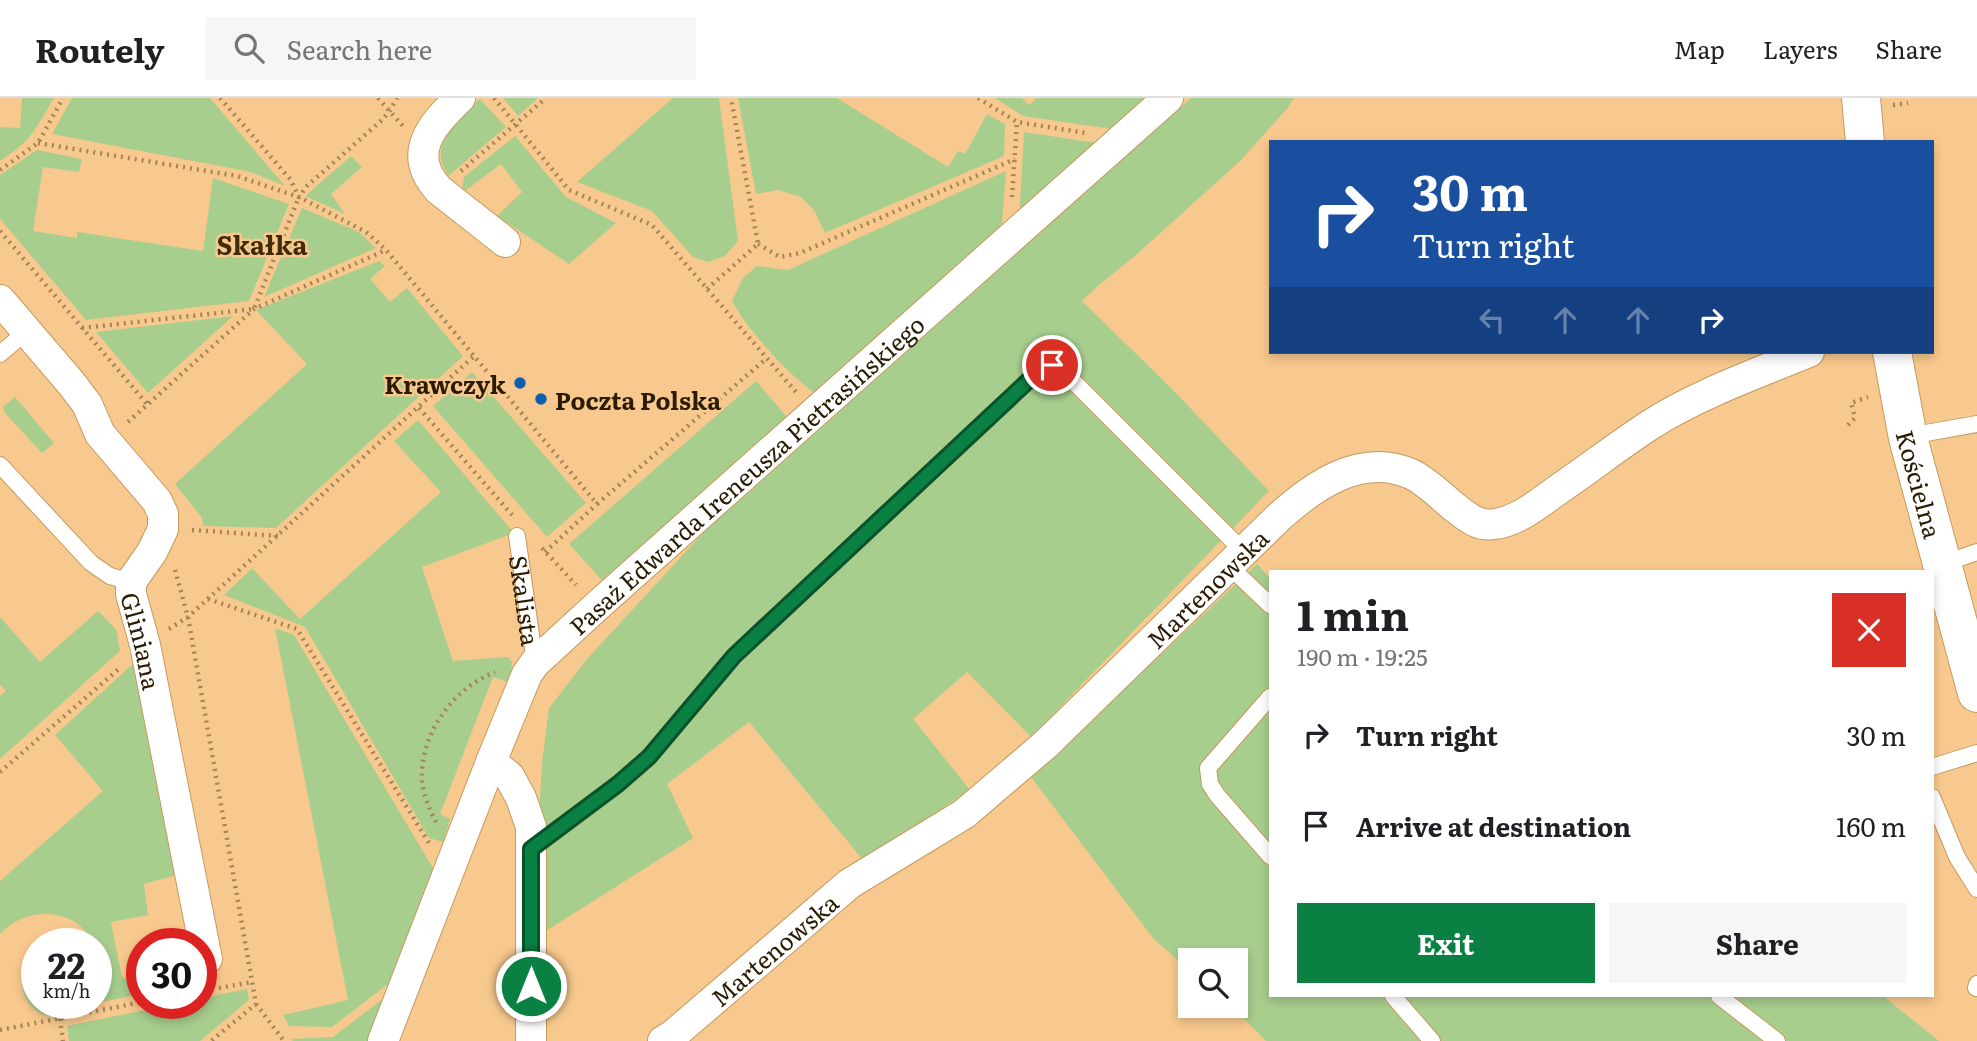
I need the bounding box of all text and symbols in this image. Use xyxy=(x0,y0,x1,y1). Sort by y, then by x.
search box xyxy=(206,17,696,80)
text: Routely xyxy=(35,24,164,73)
icon: search xyxy=(230,29,268,67)
text: Search here xyxy=(286,29,432,68)
text: Map xyxy=(1674,31,1725,66)
text: Layers xyxy=(1763,31,1837,66)
text: Share xyxy=(1875,31,1942,66)
text: 30 m xyxy=(1412,153,1528,226)
icon: right xyxy=(1297,168,1388,259)
text: Turn right xyxy=(1412,220,1574,268)
district label: Skałka xyxy=(217,224,307,263)
icon: left xyxy=(1473,301,1511,339)
icon: ahead xyxy=(1546,301,1584,339)
icon: ahead xyxy=(1619,301,1657,339)
icon: right xyxy=(1692,301,1730,339)
street label: Pasaż Edwarda Ireneusza Pietrasińskiego xyxy=(560,306,931,642)
pin xyxy=(1022,335,1082,395)
icon: arrive xyxy=(1033,346,1071,384)
place label: Krawczyk xyxy=(384,366,507,401)
marker: Krawczyk xyxy=(512,375,528,391)
place label: Poczta Polska xyxy=(555,382,721,417)
marker: Poczta Polska xyxy=(533,391,549,407)
street label: Kościelna xyxy=(1889,426,1952,542)
street label: Martenowska xyxy=(1138,520,1275,655)
street label: Skalista xyxy=(502,553,550,648)
text: 1 min xyxy=(1297,582,1409,644)
street label: Gliniana xyxy=(114,588,171,693)
button: close xyxy=(1832,593,1906,667)
text: 190 m · 19:25 xyxy=(1297,639,1428,673)
text: Turn right xyxy=(1356,715,1498,754)
text: 30 m xyxy=(1846,715,1906,754)
icon: right xyxy=(1297,716,1335,754)
text: Arrive at destination xyxy=(1356,806,1631,845)
text: 160 m xyxy=(1836,806,1906,845)
icon: arrive xyxy=(1297,807,1335,845)
street label: Martenowska xyxy=(702,884,845,1014)
button: Exit xyxy=(1297,903,1595,983)
button: Share xyxy=(1609,903,1906,983)
speed limit sign: 30 xyxy=(126,928,217,1019)
text: 22 xyxy=(48,938,85,990)
map controls xyxy=(1178,948,1248,1018)
button: search xyxy=(1178,948,1248,1018)
position arrow xyxy=(494,949,568,1023)
text: km/h xyxy=(43,977,90,1004)

